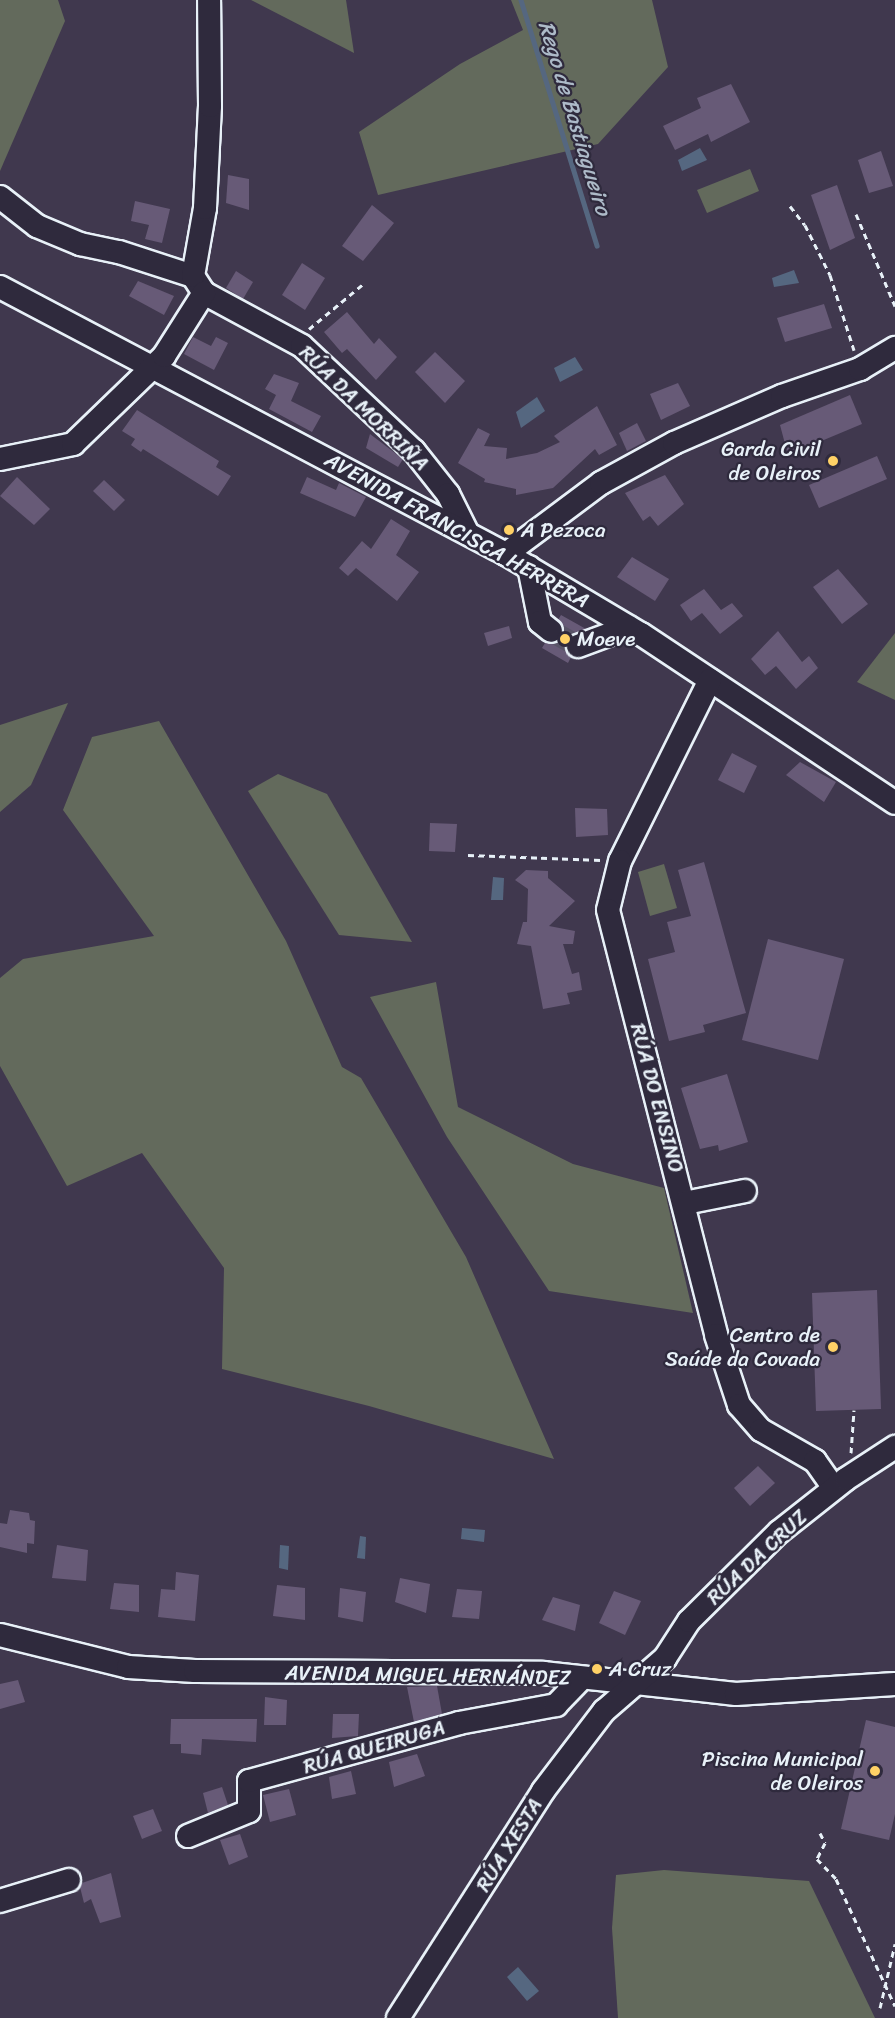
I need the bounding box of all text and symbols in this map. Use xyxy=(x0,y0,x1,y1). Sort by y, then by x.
water label: Rego de Bastiagueiro xyxy=(533,17,617,219)
street label: RÚA DA MORRIÑA xyxy=(295,340,433,476)
place label: Garda Civil de Oleiros xyxy=(721,436,821,486)
street label: AVENIDA FRANCISCA HERRERA xyxy=(321,447,593,613)
marker: Garda Civil de Oleiros xyxy=(826,454,840,468)
place label: A Pezoca xyxy=(521,517,605,543)
marker: A Pezoca xyxy=(502,523,516,537)
place label: Moeve xyxy=(577,626,635,652)
marker: Moeve xyxy=(558,632,572,646)
street label: RÚA DO ENSINO xyxy=(625,1021,689,1175)
place label: Centro de Saúde da Covada xyxy=(665,1322,820,1372)
marker: Centro de Saúde da Covada xyxy=(824,1338,842,1356)
street label: RÚA DA CRUZ xyxy=(701,1504,813,1610)
place label: A Cruz xyxy=(609,1656,671,1682)
street label: AVENIDA MIGUEL HERNÁNDEZ xyxy=(283,1660,573,1690)
marker: A Cruz xyxy=(590,1662,604,1676)
street label: RÚA QUEIRUGA xyxy=(301,1715,447,1779)
place label: Piscina Municipal de Oleiros xyxy=(702,1746,863,1796)
marker: Piscina Municipal de Oleiros xyxy=(868,1764,882,1778)
street label: RÚA XESTA xyxy=(471,1794,547,1896)

